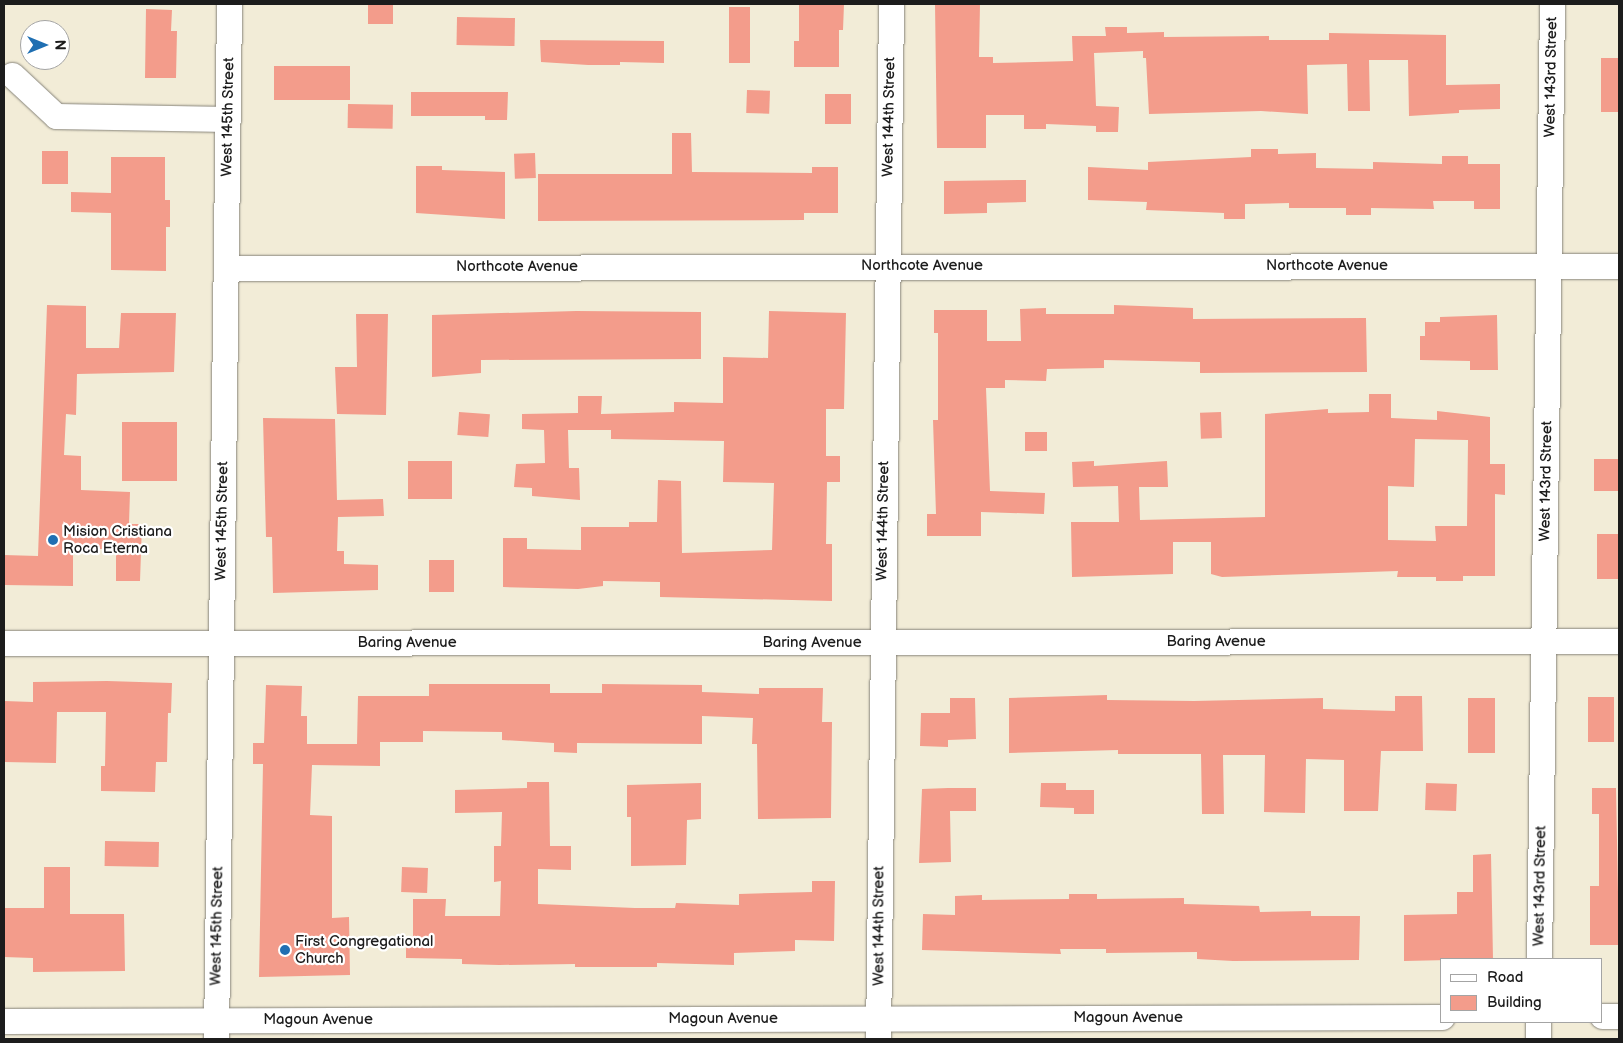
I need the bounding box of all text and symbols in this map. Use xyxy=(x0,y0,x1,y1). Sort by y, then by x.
street label: West 143rd Street xyxy=(1541,16,1561,138)
north arrow xyxy=(20,20,70,70)
text: N xyxy=(51,40,68,50)
street label: West 145th Street xyxy=(218,57,238,177)
street label: West 144th Street xyxy=(879,57,899,177)
street label: Northcote Avenue xyxy=(861,257,983,275)
street label: Northcote Avenue xyxy=(1266,257,1388,275)
street label: Northcote Avenue xyxy=(456,258,578,276)
street label: West 143rd Street xyxy=(1536,420,1556,542)
street label: West 145th Street xyxy=(212,461,232,581)
street label: West 144th Street xyxy=(873,461,893,581)
place label: Mision Cristiana Roca Eterna xyxy=(63,522,172,557)
marker: Mision Cristiana Roca Eterna xyxy=(47,534,59,546)
street label: Baring Avenue xyxy=(1166,633,1266,651)
street label: Baring Avenue xyxy=(357,634,457,652)
street label: Baring Avenue xyxy=(762,634,862,652)
street label: West 143rd Street xyxy=(1530,825,1550,947)
street label: West 145th Street xyxy=(207,866,227,986)
street label: West 144th Street xyxy=(870,866,888,986)
place label: First Congregational Church xyxy=(295,932,433,967)
marker: First Congregational Church xyxy=(279,944,291,956)
legend xyxy=(1440,958,1603,1023)
text: Road xyxy=(1487,968,1523,987)
text: Building xyxy=(1487,993,1542,1012)
street label: Magoun Avenue xyxy=(1073,1009,1183,1027)
street label: Magoun Avenue xyxy=(668,1010,778,1028)
street label: Magoun Avenue xyxy=(263,1011,373,1029)

